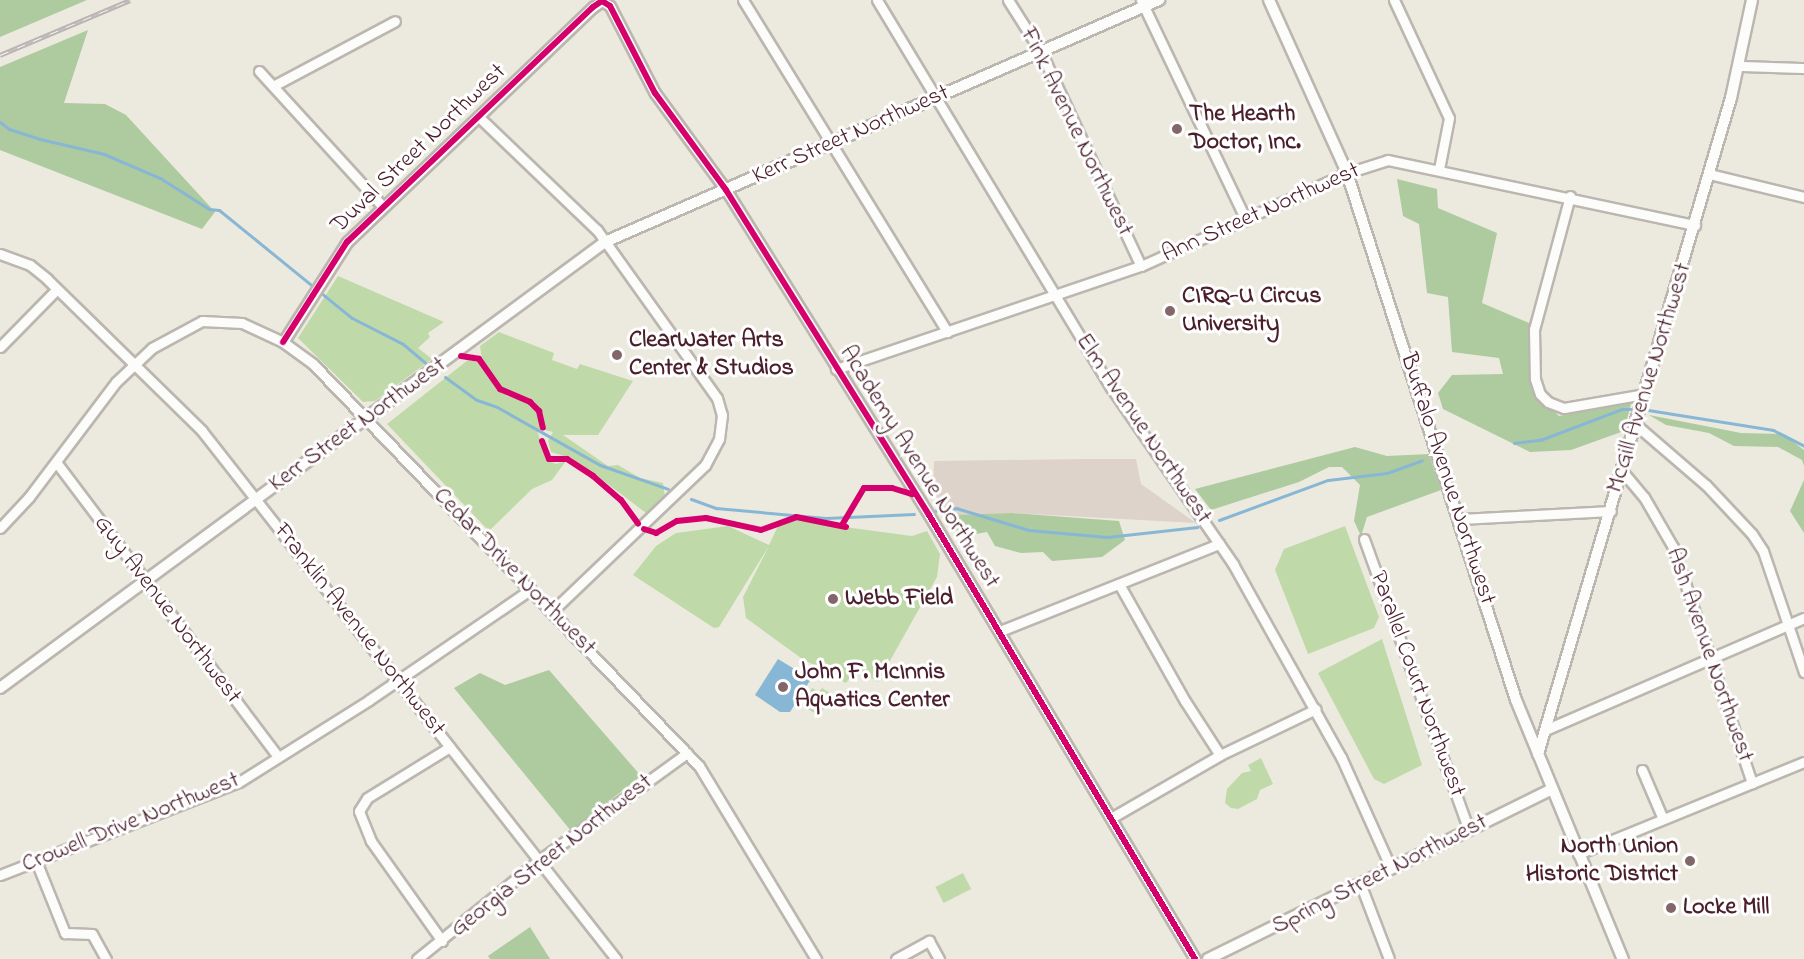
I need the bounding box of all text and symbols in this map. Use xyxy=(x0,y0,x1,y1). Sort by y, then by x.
street label: Fink Avenue Northwest xyxy=(1013,23,1139,241)
street label: Duval Street Northwest xyxy=(325,58,513,240)
street label: Kerr Street Northwest xyxy=(748,79,954,191)
place label: The Hearth Doctor, Inc. xyxy=(1189,101,1301,157)
marker: The Hearth Doctor, Inc. xyxy=(1170,122,1184,136)
street label: Ann Street Northwest xyxy=(1158,156,1364,270)
street label: McGill Avenue Northwest xyxy=(1601,260,1699,496)
place label: CIRQ-U Circus University xyxy=(1182,283,1321,339)
marker: CIRQ-U Circus University xyxy=(1163,304,1177,318)
place label: ClearWater Arts Center & Studios xyxy=(629,327,794,383)
street label: Elm Avenue Northwest xyxy=(1069,328,1217,530)
street label: Academy Avenue Northwest xyxy=(832,340,1006,594)
marker: ClearWater Arts Center & Studios xyxy=(610,348,624,362)
street label: Buffalo Avenue Northwest xyxy=(1393,350,1501,608)
street label: Kerr Street Northwest xyxy=(264,351,452,499)
street label: Cedar Drive Northwest xyxy=(426,482,602,662)
street label: Guy Avenue Northwest xyxy=(87,510,247,710)
street label: Franklin Avenue Northwest xyxy=(267,518,451,742)
street label: Ash Avenue Northwest xyxy=(1659,544,1759,766)
street label: Parallel Court Northwest xyxy=(1363,567,1471,801)
place label: Webb Field xyxy=(845,585,953,613)
marker: Webb Field xyxy=(826,592,840,606)
place label: John F. McInnis Aquatics Center xyxy=(795,659,950,715)
marker: John F. McInnis Aquatics Center xyxy=(776,680,790,694)
street label: Crowell Drive Northwest xyxy=(18,766,244,880)
street label: Georgia Street Northwest xyxy=(445,768,659,944)
street label: Spring Street Northwest xyxy=(1268,808,1492,942)
place label: North Union Historic District xyxy=(1526,833,1678,889)
marker: North Union Historic District xyxy=(1683,854,1697,868)
place label: Locke Mill xyxy=(1683,894,1769,922)
marker: Locke Mill xyxy=(1664,901,1678,915)

